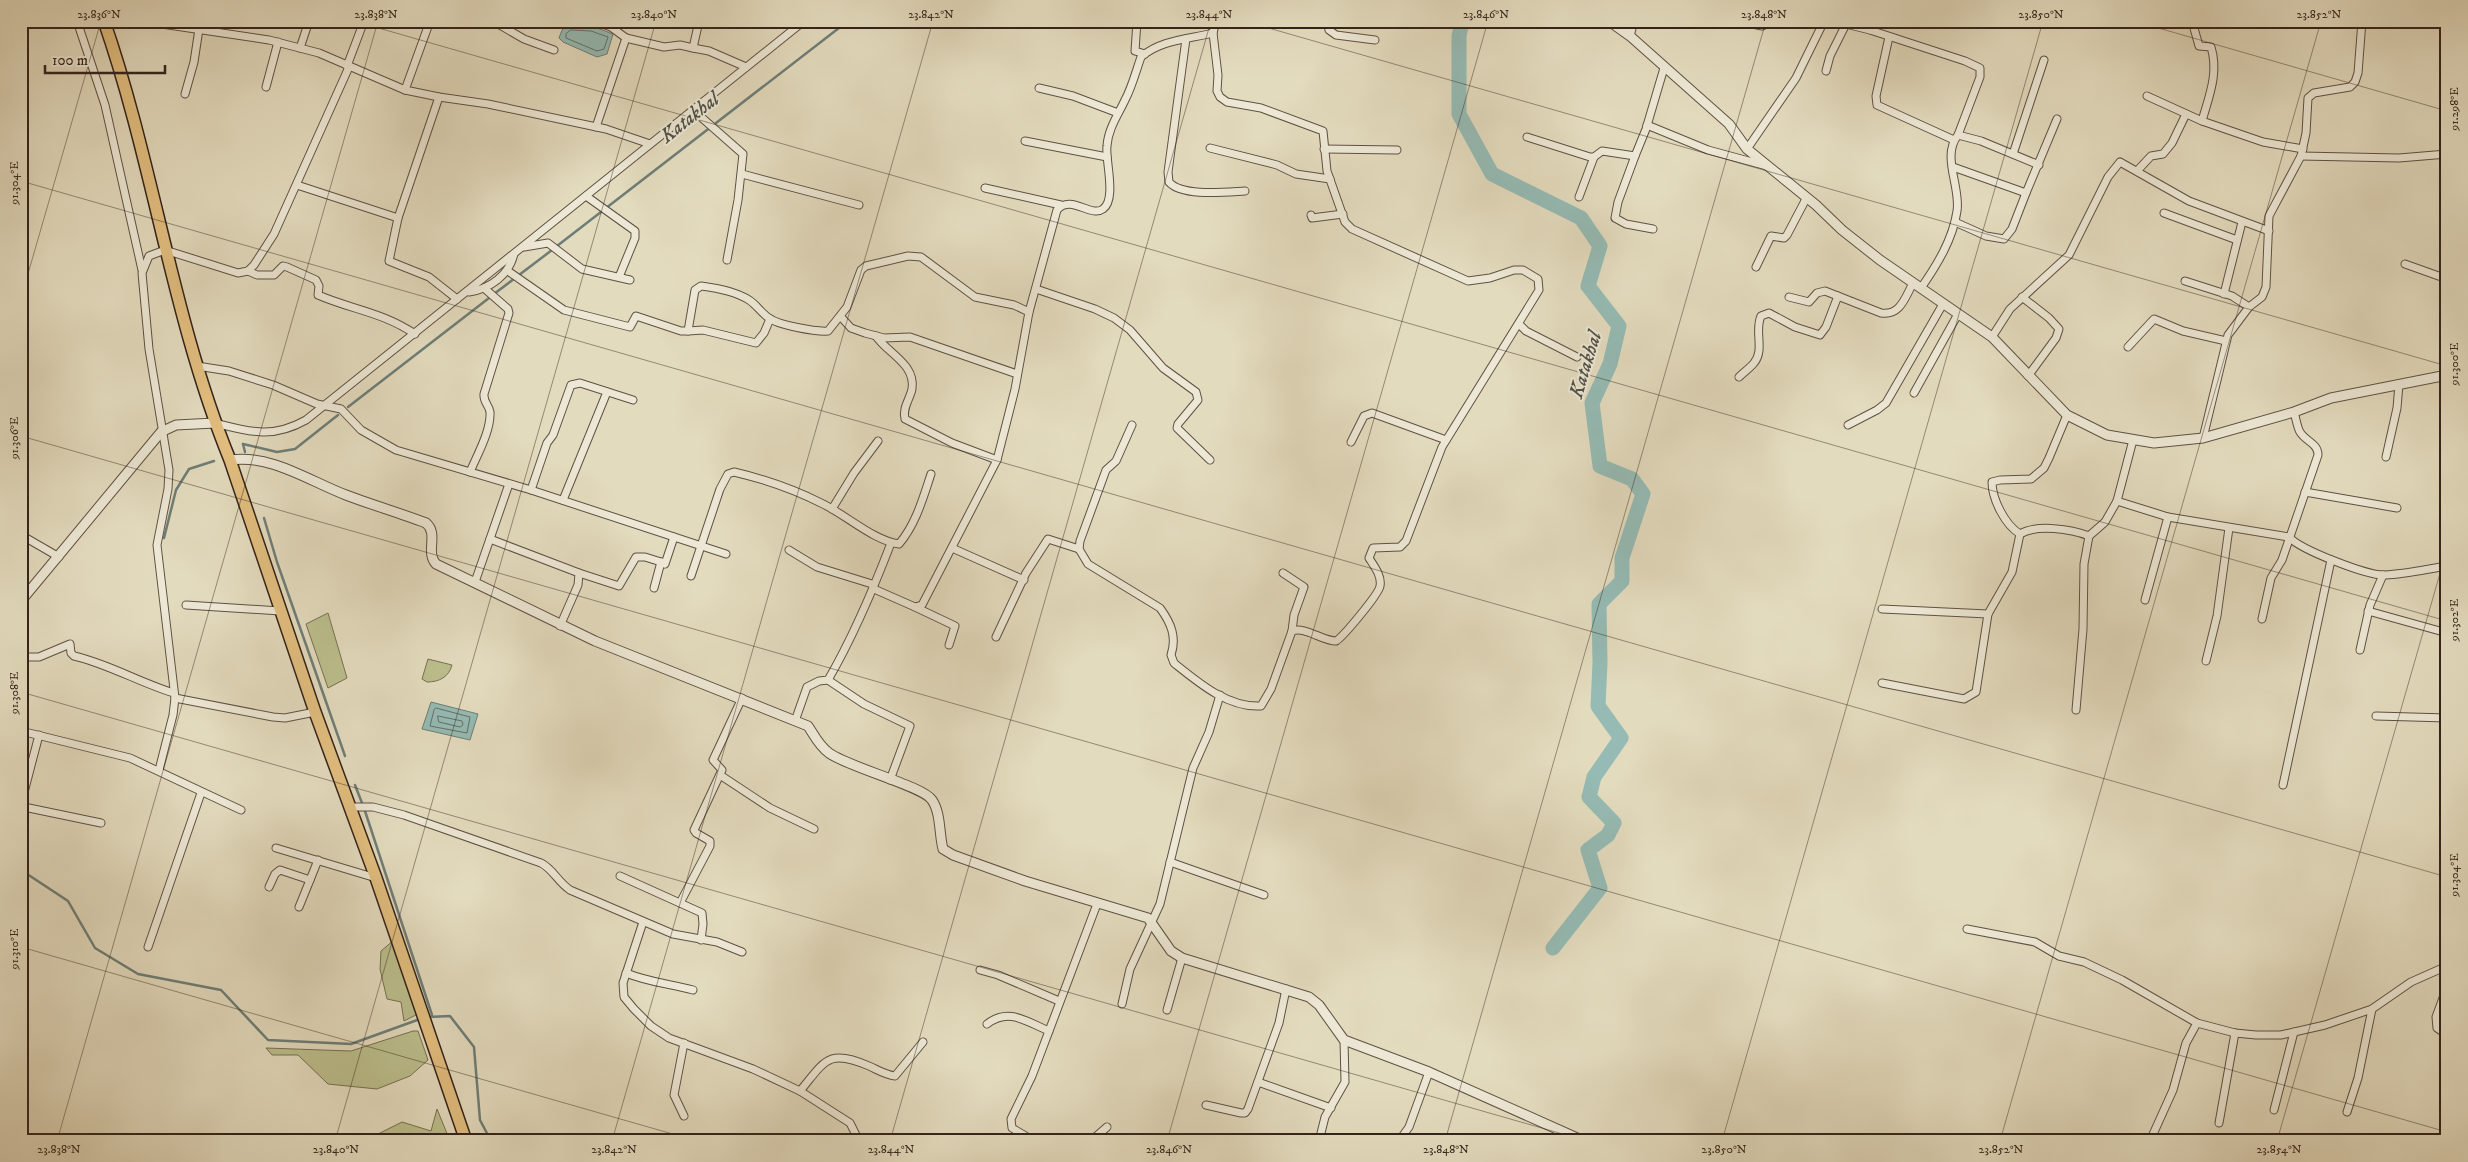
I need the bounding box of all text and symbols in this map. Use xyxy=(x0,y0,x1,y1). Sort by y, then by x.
text: 23.836°N xyxy=(77,7,121,22)
text: 23.838°N xyxy=(354,7,398,22)
text: 23.840°N xyxy=(631,7,677,22)
text: 23.842°N xyxy=(908,7,954,22)
text: 23.844°N xyxy=(1186,7,1233,22)
text: 23.846°N xyxy=(1463,7,1509,22)
text: 23.848°N xyxy=(1741,7,1787,22)
text: 23.850°N xyxy=(2018,7,2064,22)
text: 23.852°N xyxy=(2297,7,2342,22)
scale bar xyxy=(45,42,165,74)
text: 100 m xyxy=(52,51,88,70)
water label: Katakhal xyxy=(655,86,726,150)
text: 91.298°E xyxy=(2447,87,2462,132)
text: 91.304°E xyxy=(7,161,22,206)
water label: Katakhal xyxy=(1564,327,1608,402)
text: 91.300°E xyxy=(2447,342,2462,386)
text: 91.306°E xyxy=(7,416,22,460)
text: 91.302°E xyxy=(2447,598,2462,642)
text: 91.308°E xyxy=(7,671,22,715)
text: 91.304°E xyxy=(2447,853,2462,898)
text: 91.310°E xyxy=(7,928,22,970)
text: 23.838°N xyxy=(37,1142,81,1157)
text: 23.840°N xyxy=(313,1142,359,1157)
text: 23.842°N xyxy=(591,1142,637,1157)
text: 23.844°N xyxy=(868,1142,915,1157)
text: 23.846°N xyxy=(1146,1142,1192,1157)
text: 23.848°N xyxy=(1423,1142,1469,1157)
text: 23.850°N xyxy=(1701,1142,1747,1157)
text: 23.852°N xyxy=(1979,1142,2024,1157)
text: 23.854°N xyxy=(2256,1142,2302,1157)

